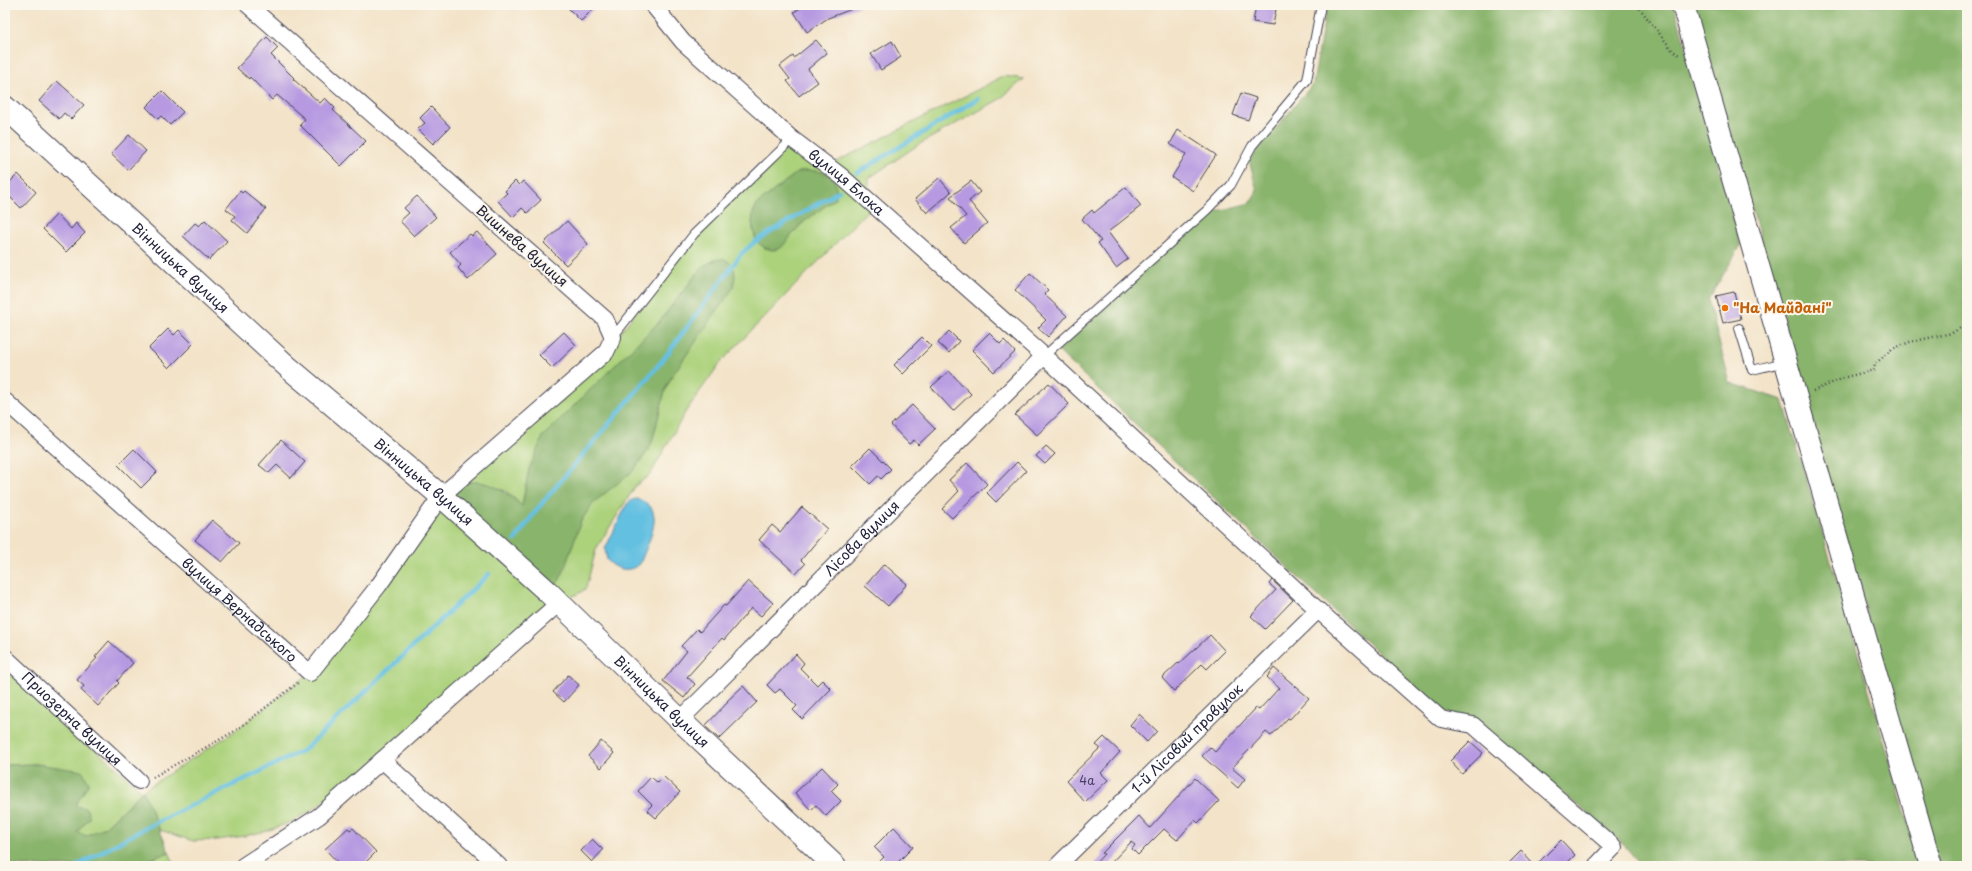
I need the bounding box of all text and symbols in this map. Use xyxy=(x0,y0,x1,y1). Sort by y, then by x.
street label: вулиця Блока xyxy=(804,144,890,220)
street label: Вишнева вулиця xyxy=(472,200,573,292)
street label: Вінницька вулиця xyxy=(127,218,234,318)
place label: "На Майдані" xyxy=(1733,297,1832,318)
marker: "На Майдані" xyxy=(1720,303,1730,313)
street label: Вінницька вулиця xyxy=(369,433,478,530)
street label: Лісова вулиця xyxy=(819,495,904,580)
street label: вулиця Вернадського xyxy=(177,552,302,667)
street label: Вінницька вулиця xyxy=(609,650,714,752)
street label: Приозерна вулиця xyxy=(17,667,127,770)
street label: 1-й Лісовий провулок xyxy=(1126,678,1248,798)
house number: 4а xyxy=(1079,771,1095,789)

